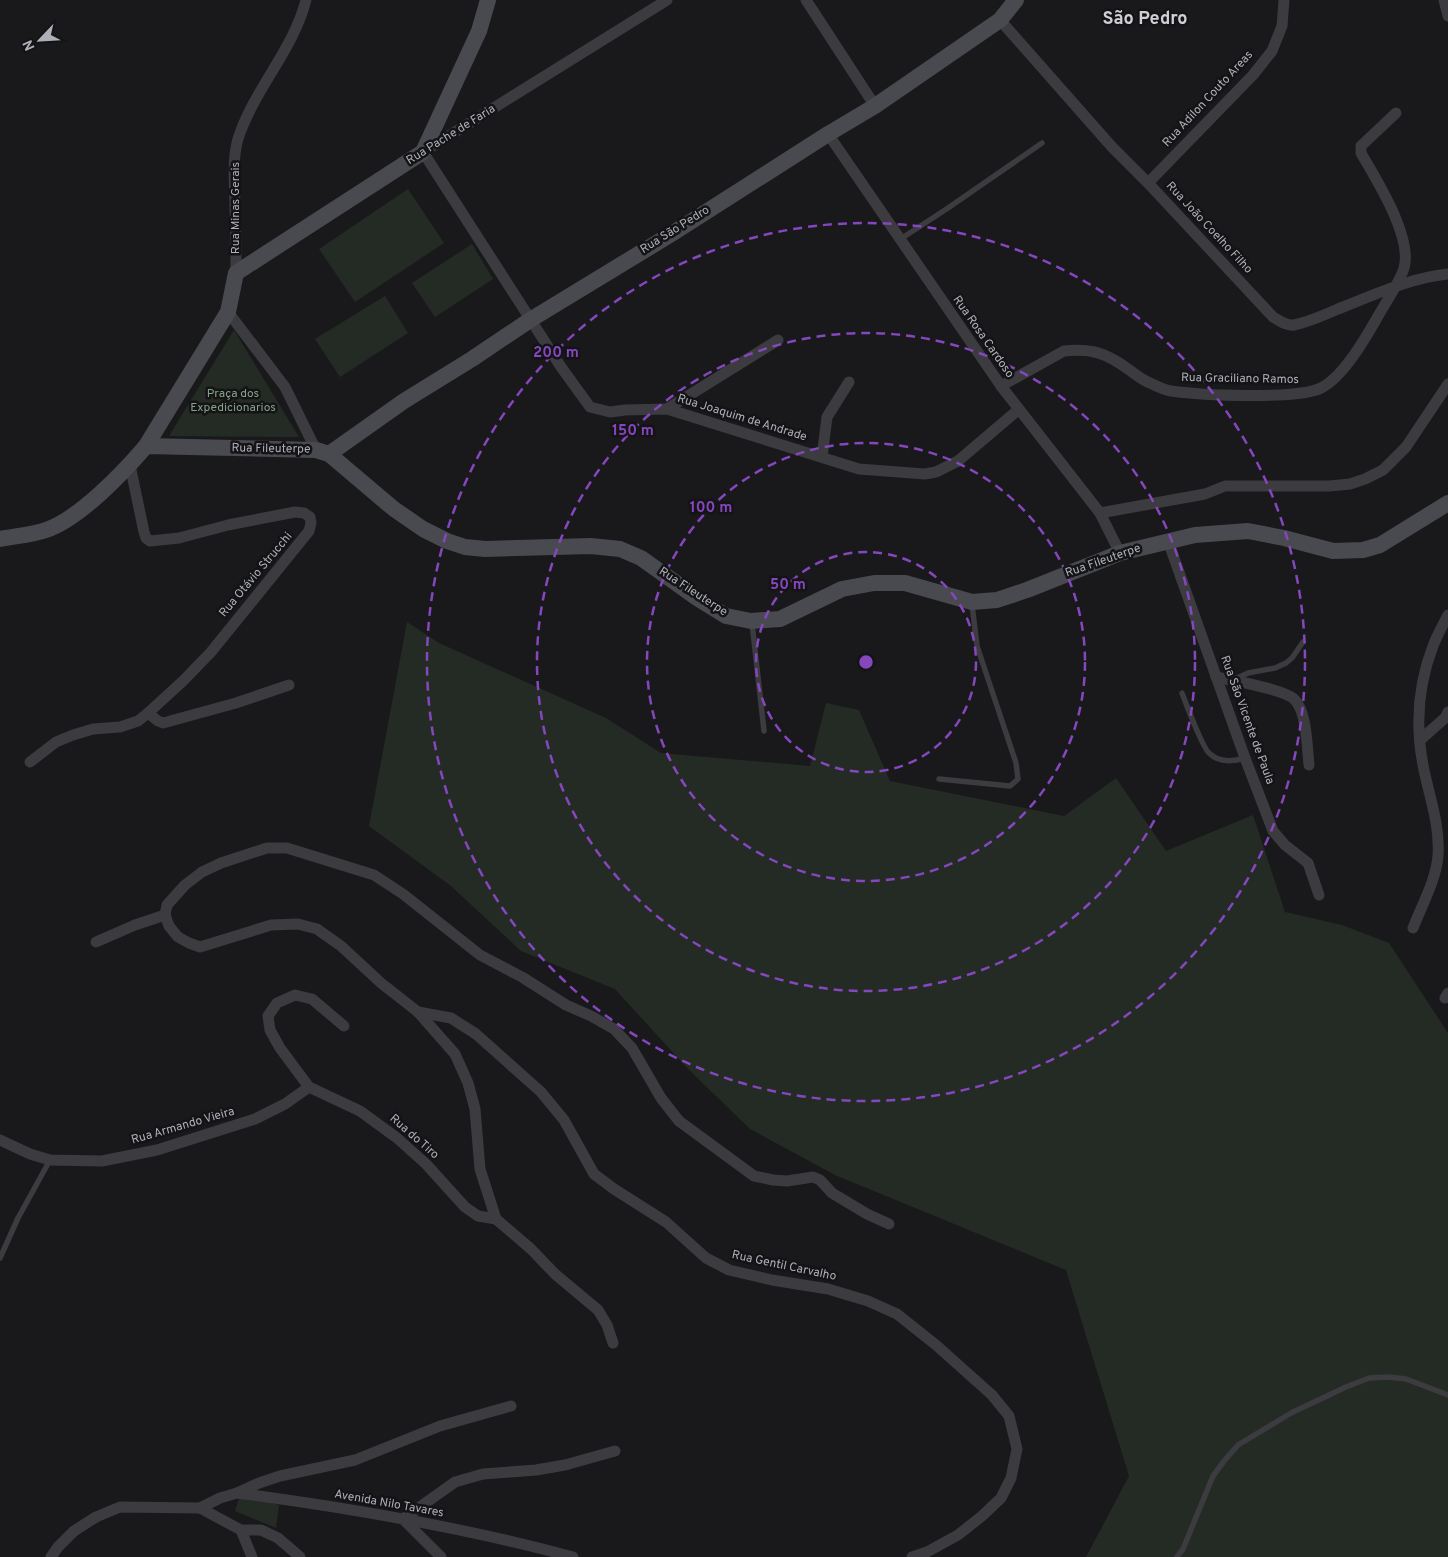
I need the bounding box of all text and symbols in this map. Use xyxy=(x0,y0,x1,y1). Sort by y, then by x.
district label: São Pedro xyxy=(1102,8,1188,31)
north arrow xyxy=(15,15,65,65)
text: N xyxy=(20,37,39,53)
street label: Rua Adilon Couto Areas xyxy=(1159,47,1257,151)
street label: Rua Pache de Faria xyxy=(403,101,499,169)
street label: Rua Minas Gerais xyxy=(228,162,244,254)
street label: Rua João Coelho Filho xyxy=(1162,179,1256,278)
street label: Rua São Pedro xyxy=(637,202,713,258)
street label: Rua Rosa Cardoso xyxy=(949,293,1017,381)
text: 200 m xyxy=(533,344,579,363)
street label: Rua Graciliano Ramos xyxy=(1181,370,1299,388)
park label: Praça dos Expedicionarios xyxy=(190,386,276,416)
street label: Rua Joaquim de Andrade xyxy=(675,391,809,445)
text: 150 m xyxy=(612,422,654,441)
street label: Rua Fileuterpe xyxy=(231,440,311,458)
text: 100 m xyxy=(690,499,732,518)
street label: Rua Otávio Strucchi xyxy=(216,529,296,621)
street label: Rua Fileuterpe xyxy=(1063,541,1143,581)
street label: Rua Fileuterpe xyxy=(656,564,730,620)
text: 50 m xyxy=(770,576,806,595)
centre of rings xyxy=(857,653,875,671)
street label: Rua São Vicente de Paula xyxy=(1216,653,1278,787)
street label: Rua Armando Vieira xyxy=(130,1104,236,1148)
street label: Rua do Tiro xyxy=(386,1111,442,1163)
street label: Rua Gentil Carvalho xyxy=(730,1247,838,1285)
street label: Avenida Nilo Tavares xyxy=(333,1486,445,1522)

